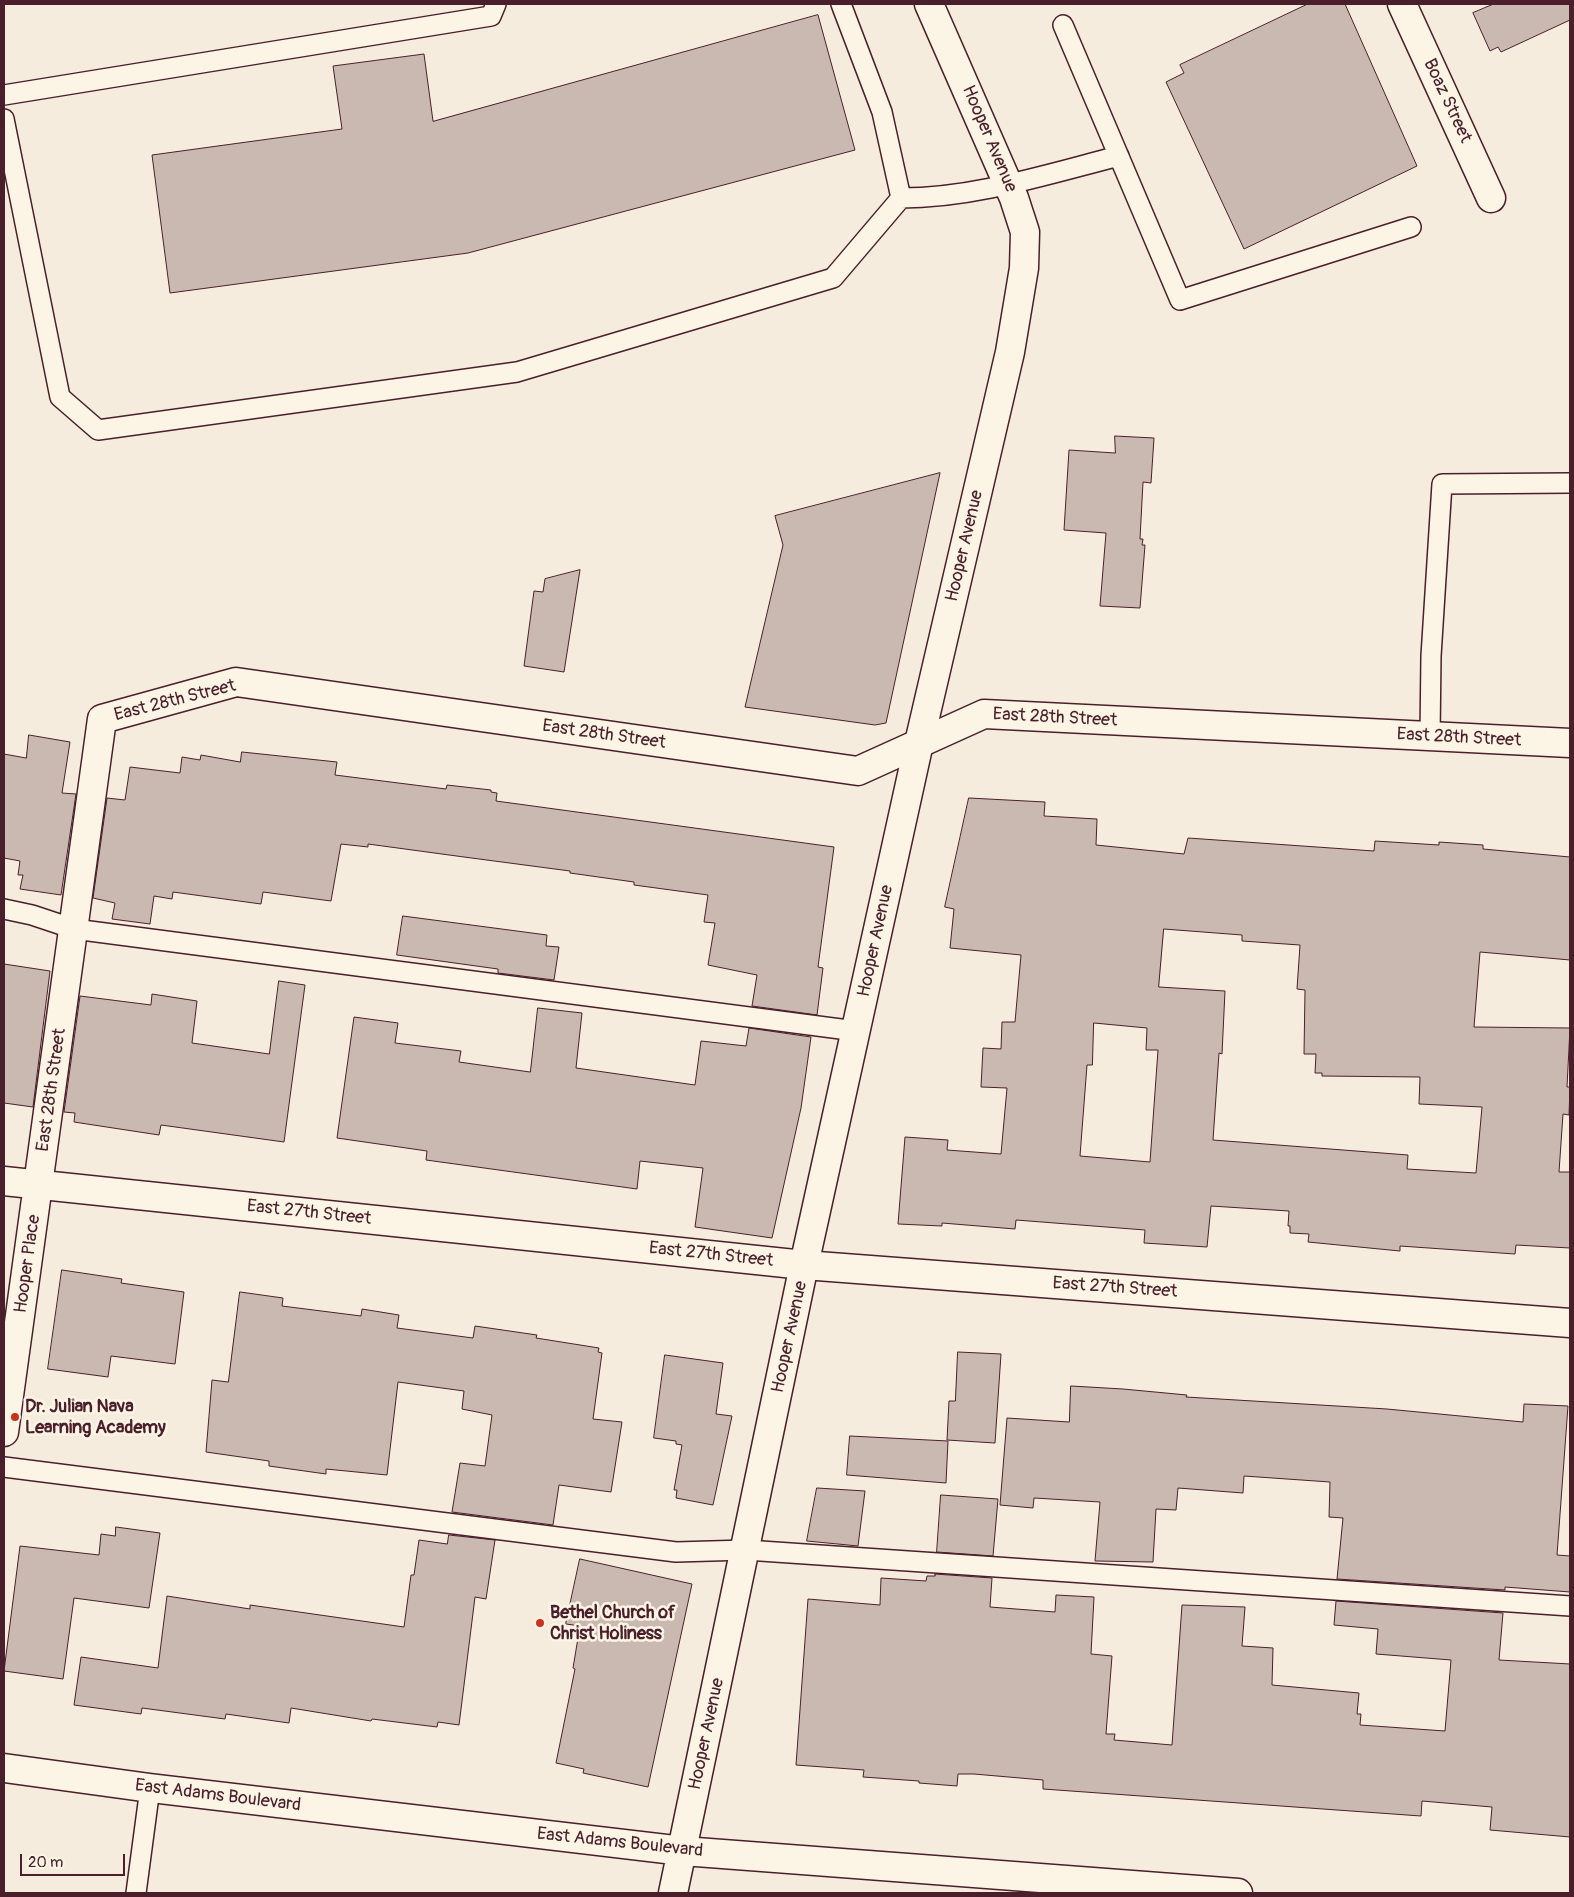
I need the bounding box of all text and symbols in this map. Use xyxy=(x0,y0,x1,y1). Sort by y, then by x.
street label: Boaz Street xyxy=(1418,56,1476,146)
street label: Hooper Avenue xyxy=(957,82,1021,196)
street label: Hooper Avenue xyxy=(942,488,988,604)
street label: East 28th Street xyxy=(112,675,238,727)
street label: East 28th Street xyxy=(992,704,1118,732)
street label: East 28th Street xyxy=(541,716,667,754)
street label: East 28th Street xyxy=(1396,724,1522,752)
street label: Hooper Avenue xyxy=(854,883,898,999)
street label: East 28th Street xyxy=(33,1027,71,1153)
street label: East 27th Street xyxy=(246,1196,372,1230)
street label: Hooper Place xyxy=(10,1213,46,1315)
street label: East 27th Street xyxy=(648,1238,774,1272)
street label: East 27th Street xyxy=(1052,1273,1178,1303)
street label: Hooper Avenue xyxy=(768,1279,812,1395)
place label: Dr. Julian Nava Learning Academy xyxy=(25,1396,166,1438)
marker: Dr. Julian Nava Learning Academy xyxy=(9,1411,21,1423)
place label: Bethel Church of Christ Holiness xyxy=(550,1602,675,1645)
marker: Bethel Church of Christ Holiness xyxy=(534,1617,546,1629)
street label: Hooper Avenue xyxy=(685,1676,729,1792)
street label: East Adams Boulevard xyxy=(134,1775,302,1817)
street label: East Adams Boulevard xyxy=(536,1824,704,1862)
scale bar xyxy=(22,1844,128,1876)
text: 20 m xyxy=(28,1853,63,1872)

